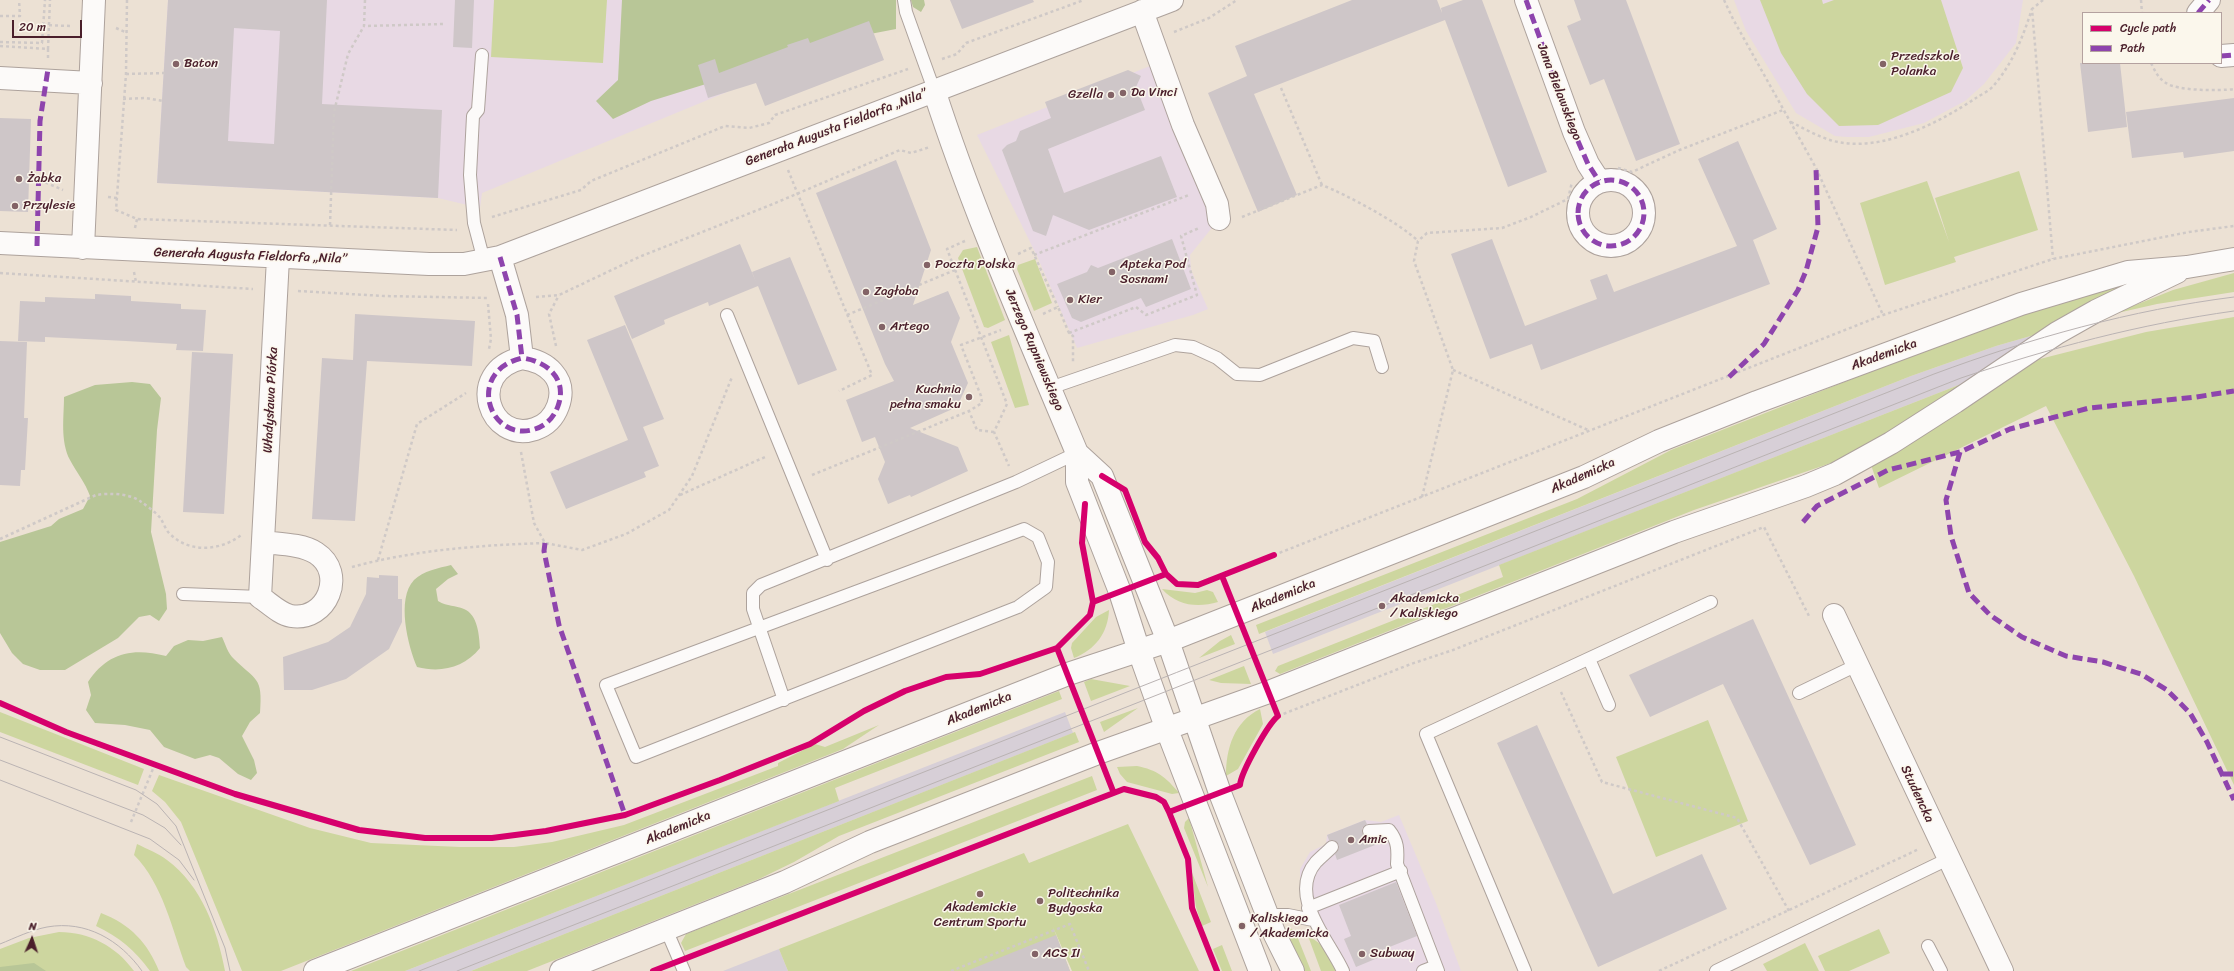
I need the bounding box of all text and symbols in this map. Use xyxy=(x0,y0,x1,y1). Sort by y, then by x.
scale bar xyxy=(14,12,84,38)
legend xyxy=(2082,12,2222,64)
text: 20 m xyxy=(19,16,46,38)
text: Cycle path xyxy=(2120,17,2176,39)
text: Path xyxy=(2120,37,2145,59)
street label: Jana Bielawskiego xyxy=(1533,41,1585,143)
place label: Przedszkole Polanka xyxy=(1891,49,1960,80)
place label: Baton xyxy=(184,56,218,72)
marker: Baton xyxy=(171,59,181,69)
marker: Przedszkole Polanka xyxy=(1878,59,1888,69)
place label: Da Vinci xyxy=(1131,85,1177,101)
street label: Generała Augusta Fieldorfa „Nila” xyxy=(743,86,929,170)
place label: Gzella xyxy=(1068,87,1103,103)
marker: Da Vinci xyxy=(1118,88,1128,98)
marker: Gzella xyxy=(1106,90,1116,100)
place label: Żabka xyxy=(27,171,61,187)
marker: Żabka xyxy=(14,174,24,184)
place label: Przylesie xyxy=(23,198,75,214)
marker: Przylesie xyxy=(10,201,20,211)
street label: Generała Augusta Fieldorfa „Nila” xyxy=(153,245,347,267)
place label: Poczta Polska xyxy=(935,257,1015,273)
place label: Apteka Pod Sosnami xyxy=(1120,257,1186,288)
marker: Poczta Polska xyxy=(922,260,932,270)
marker: Apteka Pod Sosnami xyxy=(1107,267,1117,277)
place label: Zagłoba xyxy=(874,284,918,300)
marker: Zagłoba xyxy=(861,287,871,297)
street label: Jerzego Rupniewskiego xyxy=(1001,287,1067,413)
place label: Kier xyxy=(1078,292,1102,308)
marker: Kier xyxy=(1065,295,1075,305)
place label: Artego xyxy=(890,319,929,335)
marker: Artego xyxy=(877,322,887,332)
street label: Akademicka xyxy=(1849,336,1919,374)
street label: Władysława Piórka xyxy=(260,347,282,453)
place label: Kuchnia pełna smaku xyxy=(890,382,961,413)
marker: Kuchnia pełna smaku xyxy=(964,392,974,402)
street label: Akademicka xyxy=(1548,455,1618,497)
street label: Akademicka xyxy=(1248,576,1318,616)
place label: Akademicka / Kaliskiego xyxy=(1390,591,1459,622)
marker: Akademicka / Kaliskiego xyxy=(1377,601,1387,611)
street label: Akademicka xyxy=(944,689,1014,729)
street label: Studencka xyxy=(1897,763,1937,825)
street label: Akademicka xyxy=(643,808,713,848)
place label: Amic xyxy=(1359,832,1388,848)
marker: Amic xyxy=(1346,835,1356,845)
place label: Politechnika Bydgoska xyxy=(1048,886,1119,917)
marker: Akademickie Centrum Sportu xyxy=(975,889,985,899)
marker: Politechnika Bydgoska xyxy=(1035,896,1045,906)
place label: Akademickie Centrum Sportu xyxy=(934,900,1026,931)
place label: Kaliskiego / Akademicka xyxy=(1250,911,1329,942)
text: N xyxy=(28,917,37,936)
north arrow xyxy=(12,919,52,959)
marker: Kaliskiego / Akademicka xyxy=(1237,921,1247,931)
place label: ACS II xyxy=(1043,946,1080,962)
place label: Subway xyxy=(1370,946,1414,962)
marker: ACS II xyxy=(1030,949,1040,959)
marker: Subway xyxy=(1357,949,1367,959)

